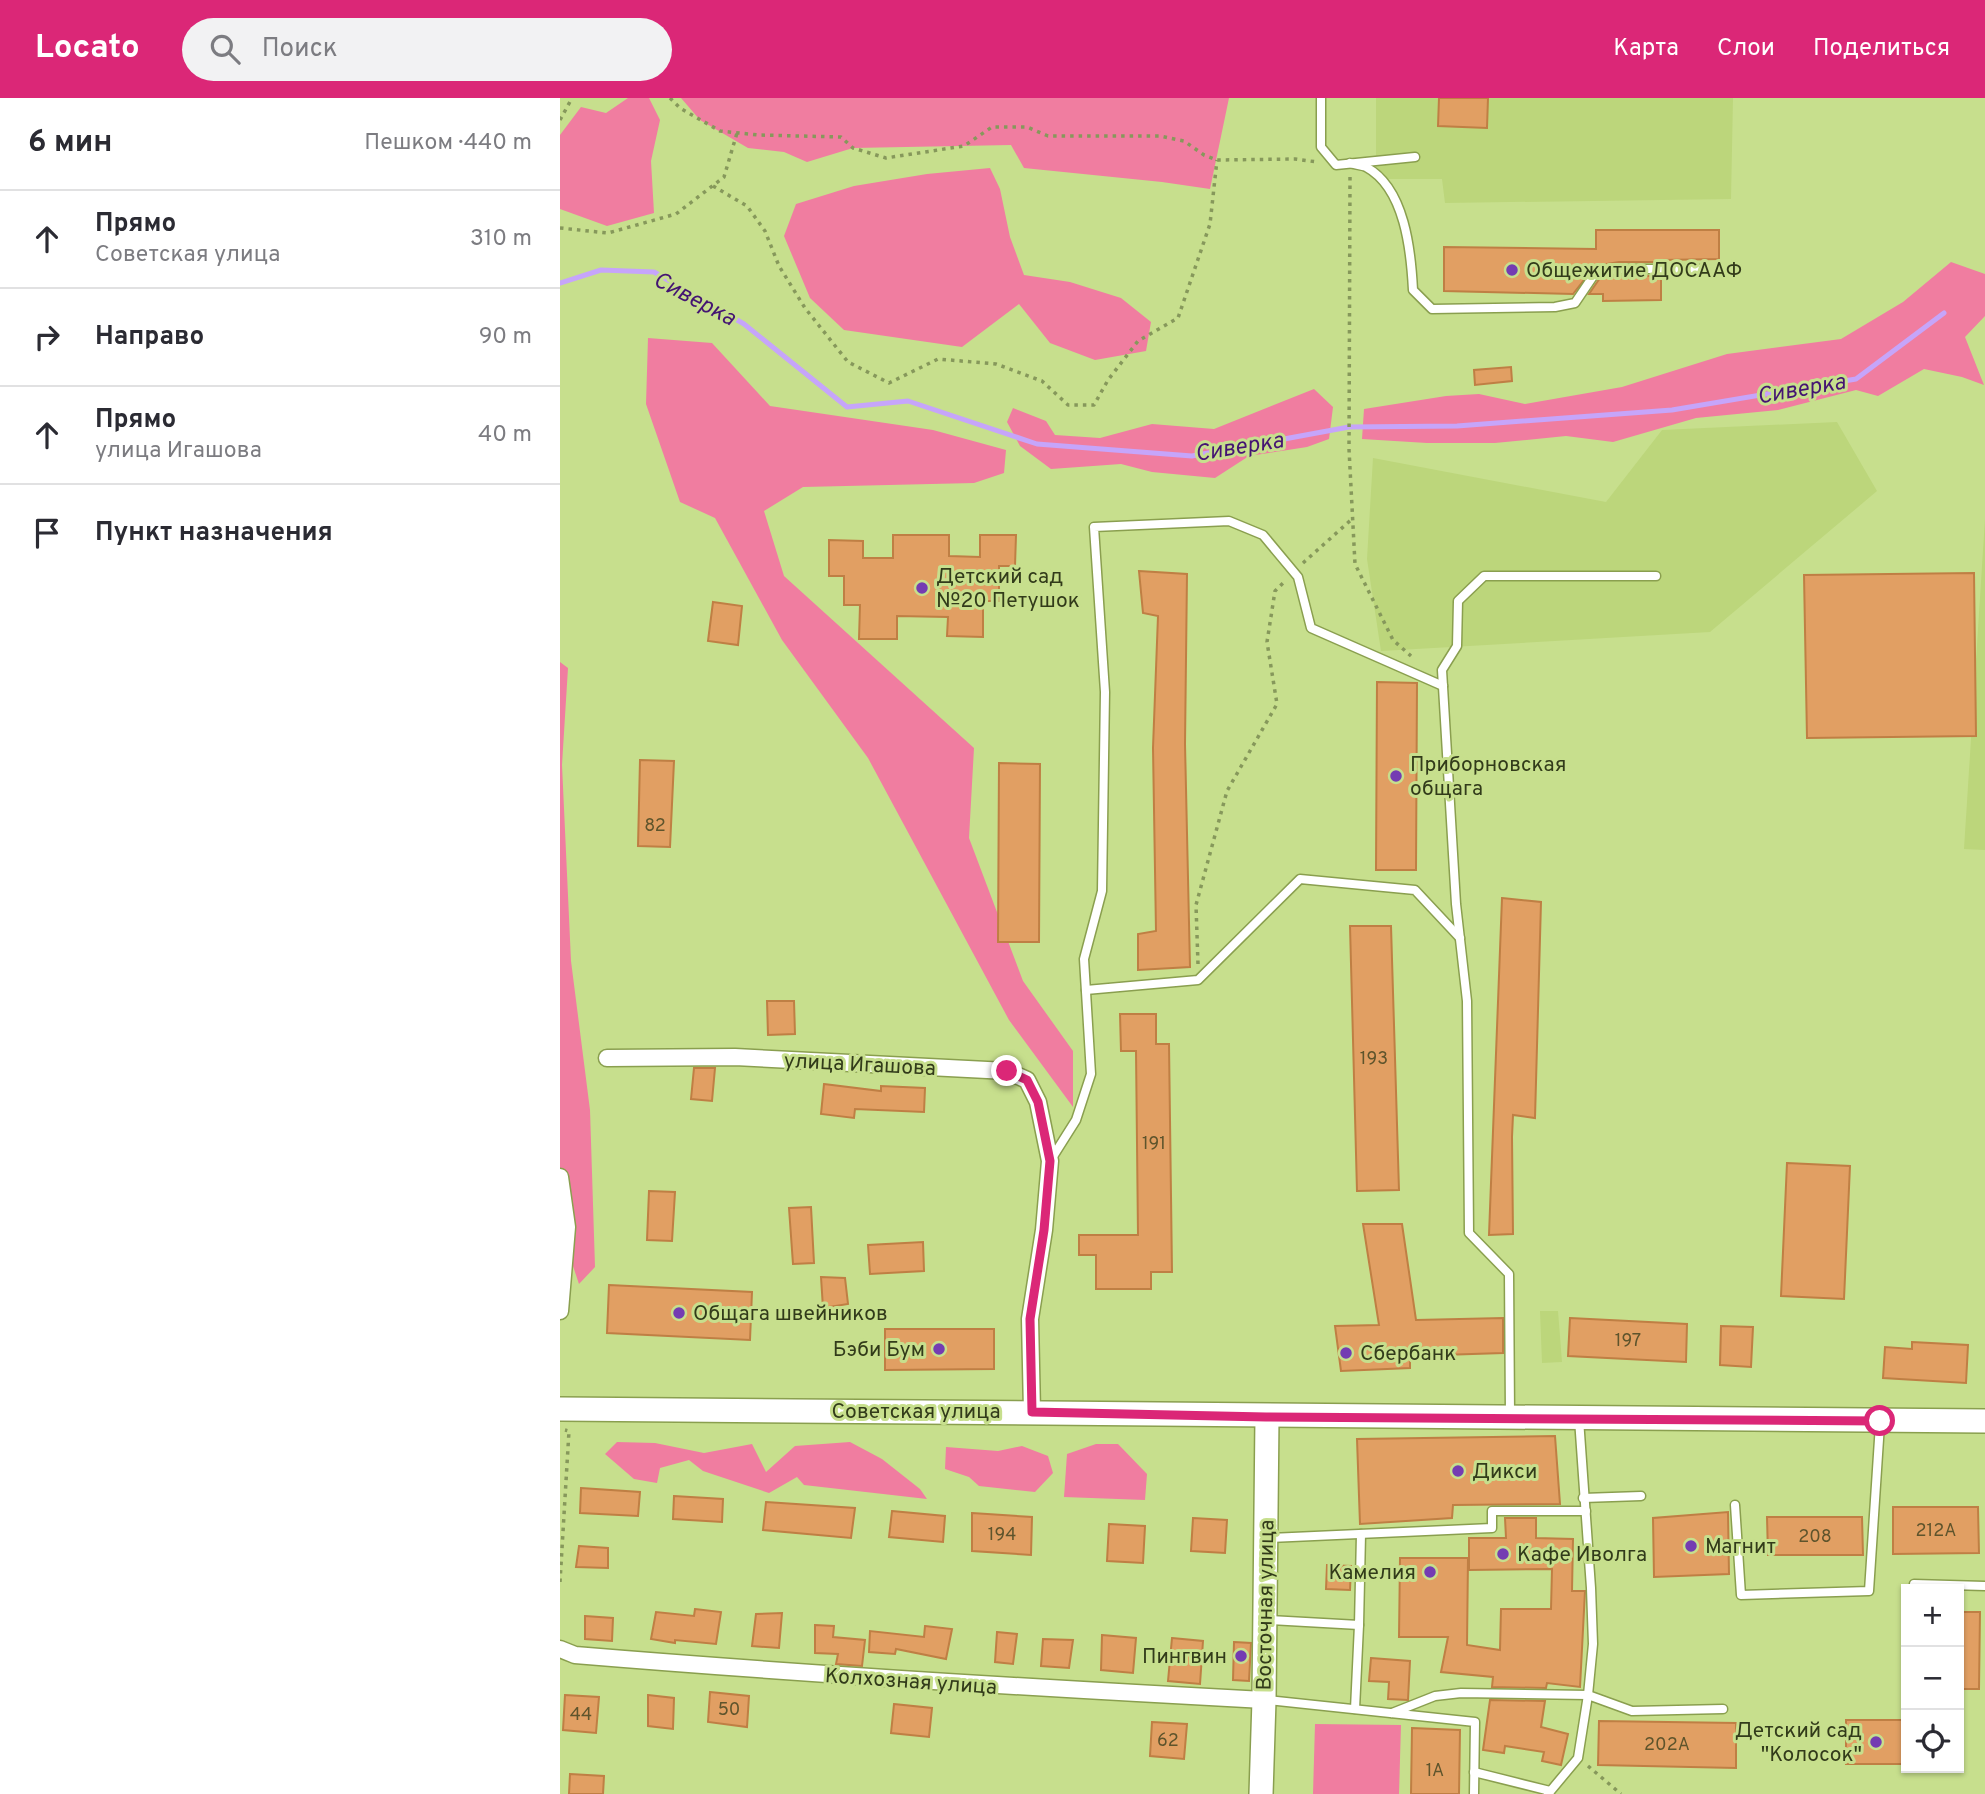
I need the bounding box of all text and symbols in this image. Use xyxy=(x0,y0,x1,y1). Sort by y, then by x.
search box xyxy=(182,18,672,81)
text: Locato xyxy=(35,28,140,70)
icon: search xyxy=(206,30,244,68)
text: Поиск xyxy=(262,33,338,66)
text: Карта xyxy=(1613,34,1679,64)
text: Слои xyxy=(1717,34,1775,64)
text: Поделиться xyxy=(1813,34,1950,64)
text: 6 мин xyxy=(28,125,112,162)
text: Пешком · 440 m xyxy=(364,129,532,158)
text: Прямо xyxy=(95,208,176,241)
icon: ahead xyxy=(28,220,66,258)
text: 310 m xyxy=(470,225,532,254)
text: Советская улица xyxy=(95,241,280,270)
place label: Общежитие ДОСААФ xyxy=(1526,258,1742,285)
marker: Общежитие ДОСААФ xyxy=(1504,262,1520,278)
water label: Сиверка xyxy=(648,266,740,334)
icon: right xyxy=(28,318,66,356)
text: Направо xyxy=(95,321,204,354)
text: 90 m xyxy=(479,323,532,352)
water label: Сиверка xyxy=(1755,368,1848,412)
text: Прямо xyxy=(95,404,176,437)
icon: ahead xyxy=(28,416,66,454)
text: 40 m xyxy=(478,421,532,450)
water label: Сиверка xyxy=(1193,427,1286,470)
text: улица Игашова xyxy=(95,437,262,466)
icon: arrive xyxy=(28,514,66,552)
text: Пункт назначения xyxy=(95,517,333,550)
place label: Детский сад №20 Петушок xyxy=(936,564,1080,615)
marker: Детский сад №20 Петушок xyxy=(914,580,930,596)
place label: Приборновская общага xyxy=(1410,752,1566,803)
marker: Приборновская общага xyxy=(1388,768,1404,784)
house number: 82 xyxy=(644,815,666,838)
street label: улица Игашова xyxy=(783,1048,937,1083)
house number: 193 xyxy=(1360,1048,1388,1071)
route end xyxy=(991,1055,1022,1086)
house number: 191 xyxy=(1142,1133,1166,1156)
place label: Общага швейников xyxy=(693,1301,888,1328)
marker: Общага швейников xyxy=(671,1305,687,1321)
house number: 197 xyxy=(1615,1330,1641,1353)
place label: Бэби Бум xyxy=(833,1337,925,1364)
marker: Бэби Бум xyxy=(931,1341,947,1357)
place label: Сбербанк xyxy=(1360,1341,1456,1368)
marker: Сбербанк xyxy=(1338,1345,1354,1361)
street label: Советская улица xyxy=(831,1399,1001,1426)
route start xyxy=(1864,1405,1895,1436)
place label: Дикси xyxy=(1472,1459,1537,1486)
marker: Дикси xyxy=(1450,1463,1466,1479)
street label: Восточная улица xyxy=(1252,1519,1281,1691)
house number: 212А xyxy=(1916,1520,1956,1543)
house number: 194 xyxy=(988,1524,1016,1547)
house number: 208 xyxy=(1798,1526,1832,1549)
place label: Магнит xyxy=(1705,1534,1776,1561)
marker: Магнит xyxy=(1683,1538,1699,1554)
place label: Кафе Иволга xyxy=(1517,1542,1647,1569)
marker: Кафе Иволга xyxy=(1495,1546,1511,1562)
place label: Камелия xyxy=(1328,1560,1416,1587)
marker: Камелия xyxy=(1422,1564,1438,1580)
map controls xyxy=(1901,1584,1964,1773)
button: + xyxy=(1901,1584,1964,1647)
place label: Пингвин xyxy=(1142,1644,1227,1671)
button: − xyxy=(1901,1647,1964,1710)
marker: Пингвин xyxy=(1233,1648,1249,1664)
street label: Колхозная улица xyxy=(824,1663,998,1702)
house number: 50 xyxy=(718,1699,740,1722)
house number: 44 xyxy=(570,1704,592,1727)
button: locate xyxy=(1901,1710,1964,1773)
place label: Детский сад "Колосок" xyxy=(1735,1718,1862,1769)
house number: 62 xyxy=(1157,1730,1179,1753)
house number: 202А xyxy=(1644,1734,1690,1757)
marker: Детский сад "Колосок" xyxy=(1868,1734,1884,1750)
house number: 1А xyxy=(1426,1760,1444,1783)

